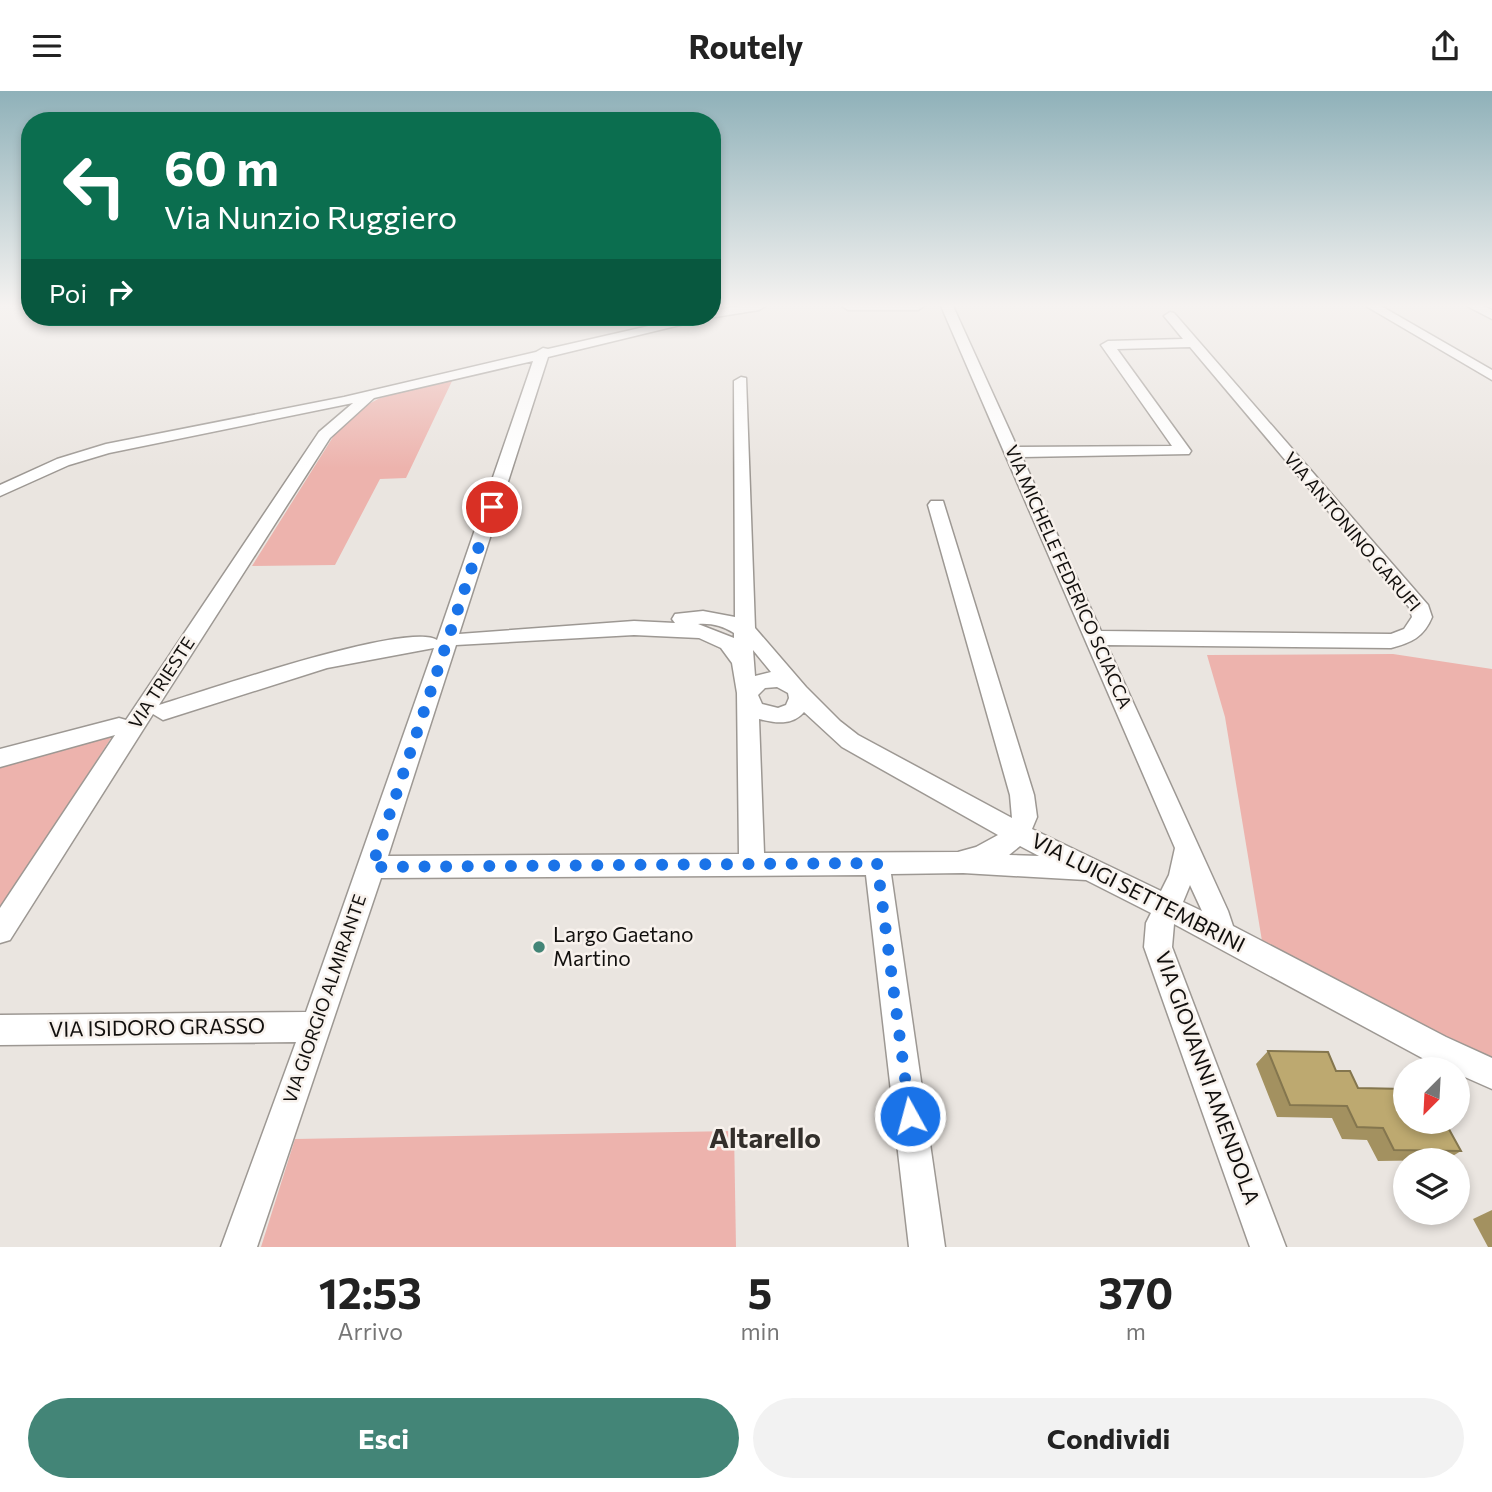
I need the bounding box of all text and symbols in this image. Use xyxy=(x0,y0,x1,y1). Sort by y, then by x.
text: Routely xyxy=(689,26,803,66)
icon: menu xyxy=(28,27,66,65)
icon: share xyxy=(1426,27,1464,65)
text: 60 m xyxy=(164,136,279,196)
icon: left xyxy=(49,140,140,231)
text: Via Nunzio Ruggiero xyxy=(164,196,457,236)
icon: right xyxy=(101,273,139,311)
text: Poi xyxy=(49,277,87,308)
street label: VIA MICHELE FEDERICO SCIACCA xyxy=(1001,442,1137,712)
street label: VIA ANTONINO GARUFI xyxy=(1280,447,1426,615)
pin xyxy=(462,477,522,537)
icon: arrive xyxy=(473,488,511,526)
street label: VIA TRIESTE xyxy=(123,632,199,733)
street label: VIA LUIGI SETTEMBRINI xyxy=(1028,827,1250,957)
street label: VIA GIORGIO ALMIRANTE xyxy=(278,891,370,1106)
place label: Largo Gaetano Martino xyxy=(553,921,694,970)
marker: Largo Gaetano Martino xyxy=(531,939,547,955)
street label: VIA GIOVANNI AMENDOLA xyxy=(1151,947,1266,1208)
street label: VIA ISIDORO GRASSO xyxy=(49,1012,265,1041)
north arrow xyxy=(1393,1057,1470,1134)
map controls xyxy=(1393,1057,1470,1225)
position arrow xyxy=(873,1079,947,1153)
district label: Altarello xyxy=(709,1120,821,1154)
button: layers xyxy=(1393,1148,1470,1225)
text: 12:53 xyxy=(319,1266,422,1318)
text: 5 xyxy=(748,1266,772,1318)
text: 370 xyxy=(1098,1266,1173,1318)
text: Arrivo xyxy=(338,1317,403,1345)
text: min xyxy=(740,1317,780,1345)
text: m xyxy=(1126,1317,1146,1345)
button: Esci xyxy=(28,1398,739,1478)
button: Condividi xyxy=(753,1398,1464,1478)

